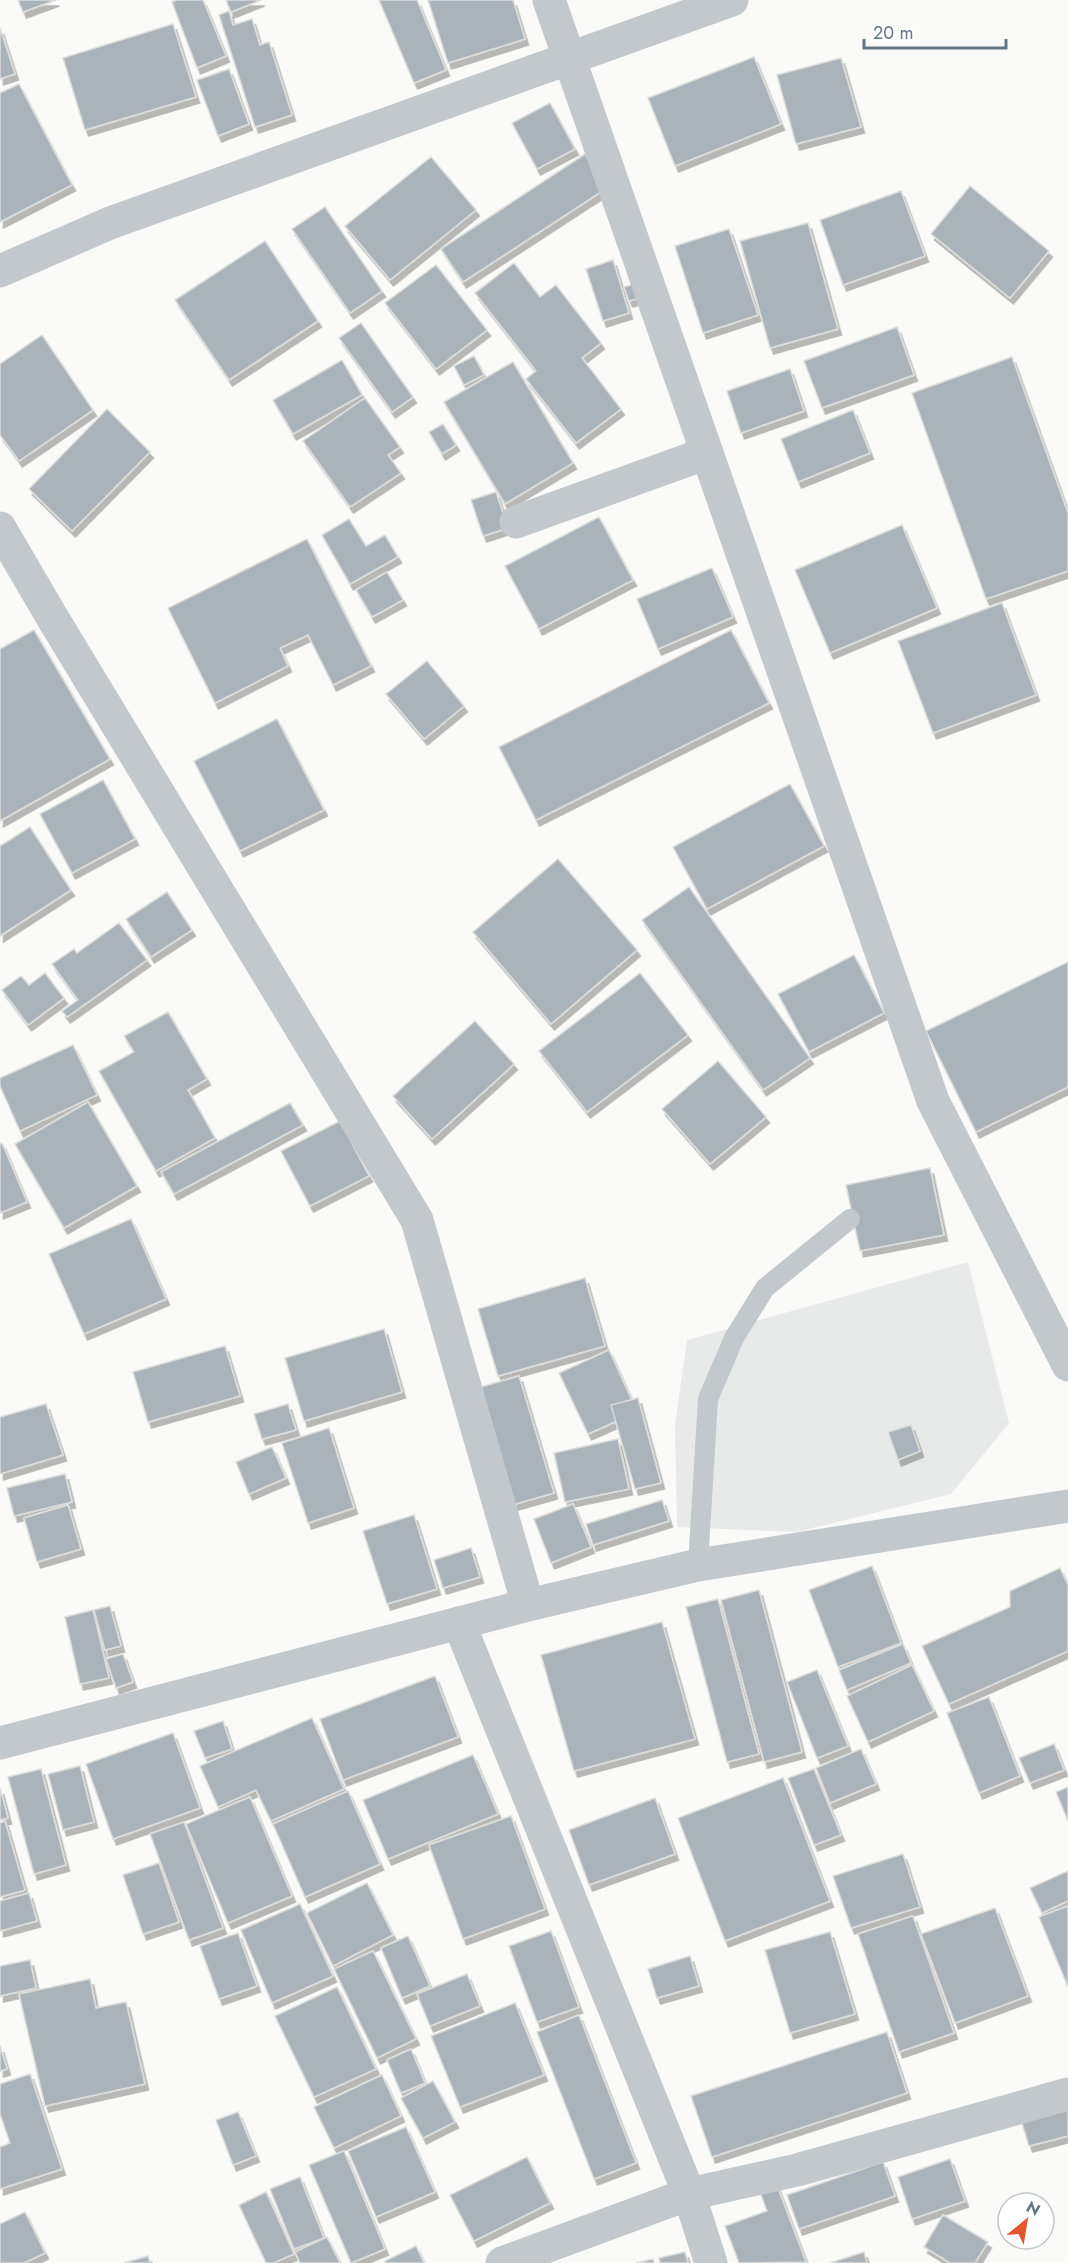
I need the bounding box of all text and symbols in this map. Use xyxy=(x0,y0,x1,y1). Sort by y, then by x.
scale bar xyxy=(864,12,1006,50)
text: 20 m xyxy=(873,20,913,46)
north arrow xyxy=(996,2191,1056,2251)
text: N xyxy=(1022,2195,1045,2222)

